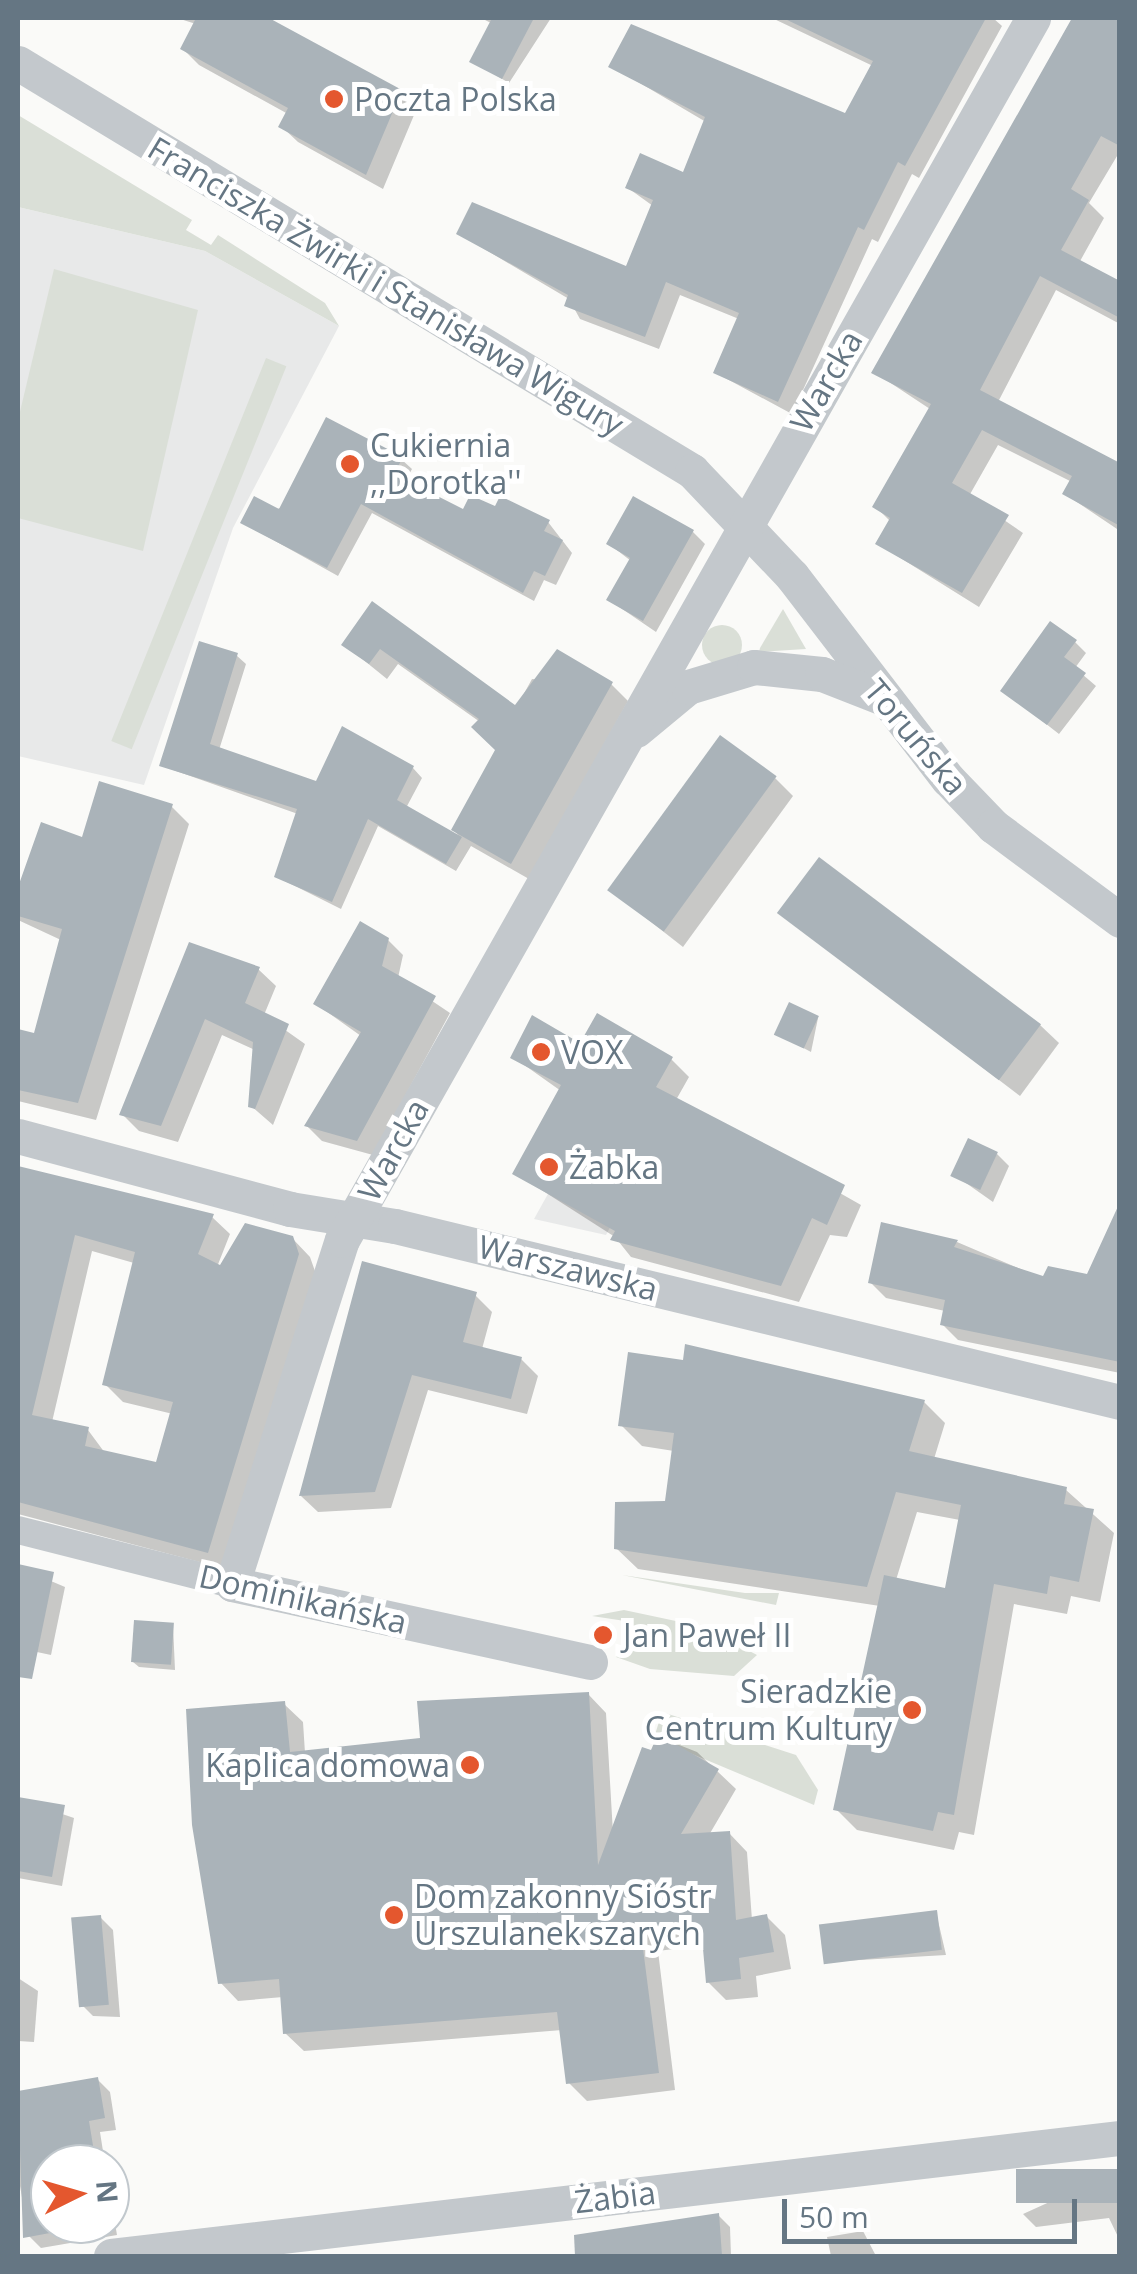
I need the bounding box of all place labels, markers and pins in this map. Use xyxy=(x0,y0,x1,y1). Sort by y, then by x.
place label: Poczta Polska xyxy=(354,80,557,118)
marker: Poczta Polska xyxy=(323,88,345,110)
place label: Cukiernia ,,Dorotka'' xyxy=(370,427,521,502)
marker: Cukiernia ,,Dorotka'' xyxy=(339,453,361,475)
place label: VOX xyxy=(561,1033,623,1071)
marker: VOX xyxy=(530,1041,552,1063)
place label: Żabka xyxy=(569,1148,659,1186)
marker: Żabka xyxy=(538,1156,560,1178)
place label: Jan Paweł II xyxy=(623,1616,791,1654)
marker: Jan Paweł II xyxy=(592,1624,614,1646)
place label: Sieradzkie Centrum Kultury xyxy=(645,1673,892,1748)
marker: Sieradzkie Centrum Kultury xyxy=(901,1699,923,1721)
place label: Kaplica domowa xyxy=(205,1746,450,1784)
marker: Kaplica domowa xyxy=(459,1754,481,1776)
place label: Dom zakonny Sióstr Urszulanek szarych xyxy=(414,1878,711,1953)
marker: Dom zakonny Sióstr Urszulanek szarych xyxy=(383,1904,405,1926)

